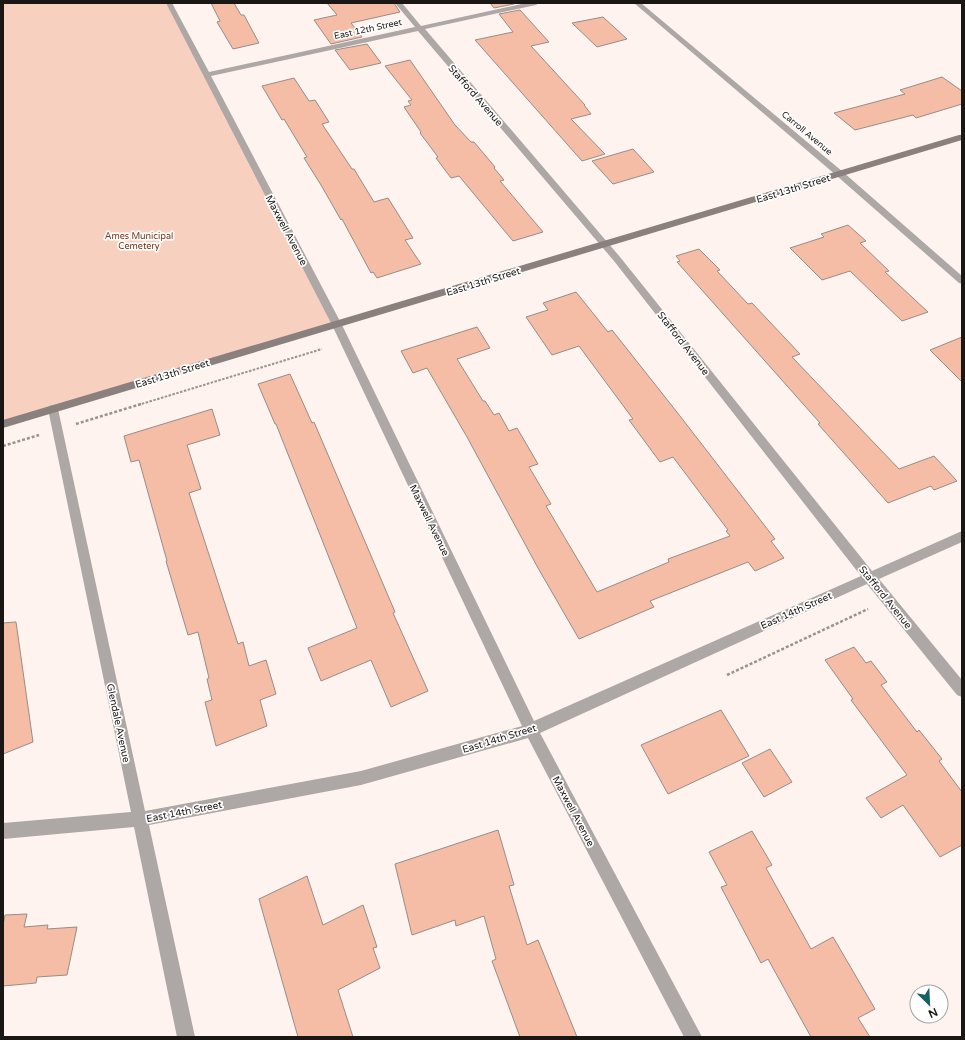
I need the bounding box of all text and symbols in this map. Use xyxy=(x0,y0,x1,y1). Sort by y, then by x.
street label: East 12th Street xyxy=(333,17,404,42)
street label: Stafford Avenue xyxy=(445,63,505,129)
street label: Carroll Avenue xyxy=(779,109,834,158)
street label: East 13th Street xyxy=(755,172,832,206)
street label: Maxwell Avenue xyxy=(263,193,310,268)
park label: Ames Municipal Cemetery xyxy=(105,231,173,252)
street label: East 13th Street xyxy=(445,265,522,299)
street label: Stafford Avenue xyxy=(655,310,712,378)
street label: East 13th Street xyxy=(134,357,211,391)
street label: Maxwell Avenue xyxy=(407,483,452,558)
street label: Stafford Avenue xyxy=(856,564,914,632)
street label: East 14th Street xyxy=(759,590,834,632)
street label: Glendale Avenue xyxy=(104,683,132,764)
street label: East 14th Street xyxy=(461,722,538,756)
street label: Maxwell Avenue xyxy=(550,774,597,849)
street label: East 14th Street xyxy=(145,799,223,825)
north arrow xyxy=(909,984,949,1024)
text: N xyxy=(926,1005,940,1020)

